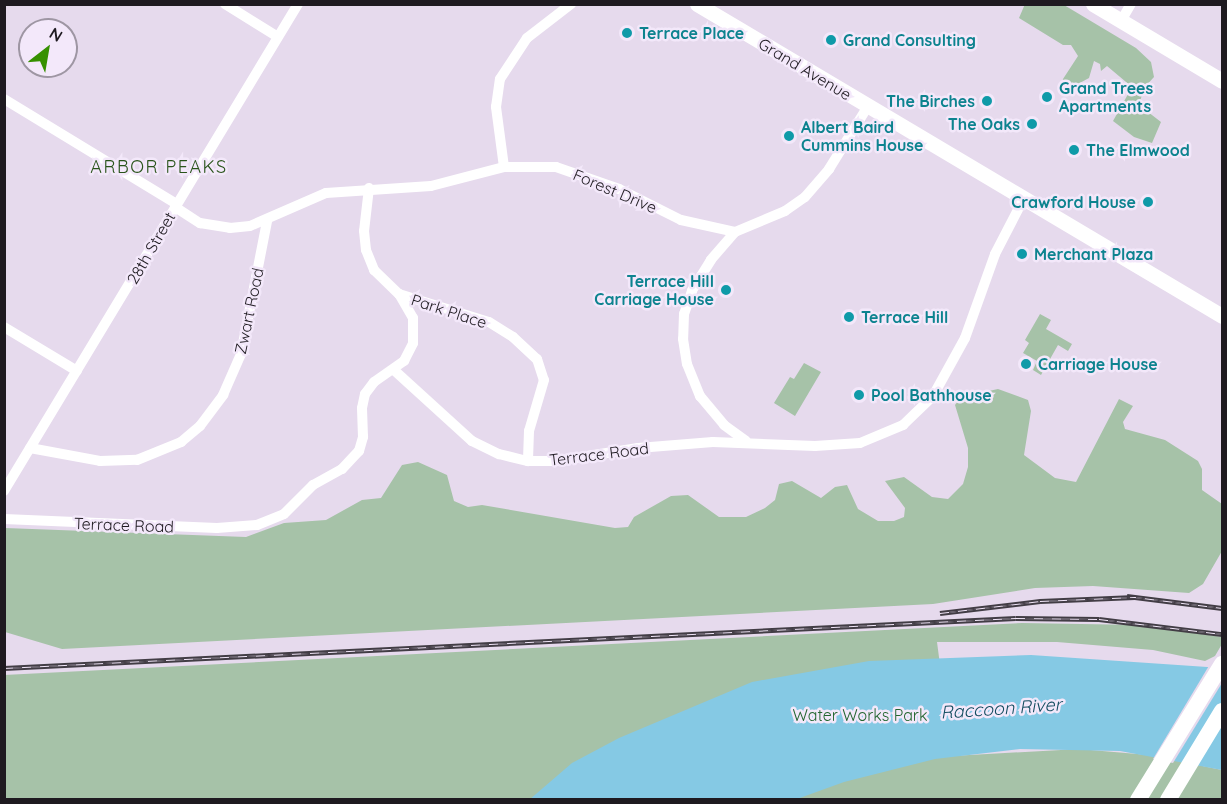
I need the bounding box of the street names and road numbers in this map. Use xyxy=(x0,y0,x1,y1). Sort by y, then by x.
street label: Grand Avenue xyxy=(755,34,855,104)
street label: Forest Drive xyxy=(570,165,660,217)
street label: 28th Street xyxy=(123,209,179,287)
street label: Zwart Road xyxy=(230,266,268,356)
street label: Park Place xyxy=(409,290,489,332)
street label: Terrace Road xyxy=(548,438,650,470)
street label: Terrace Road xyxy=(74,514,174,536)

